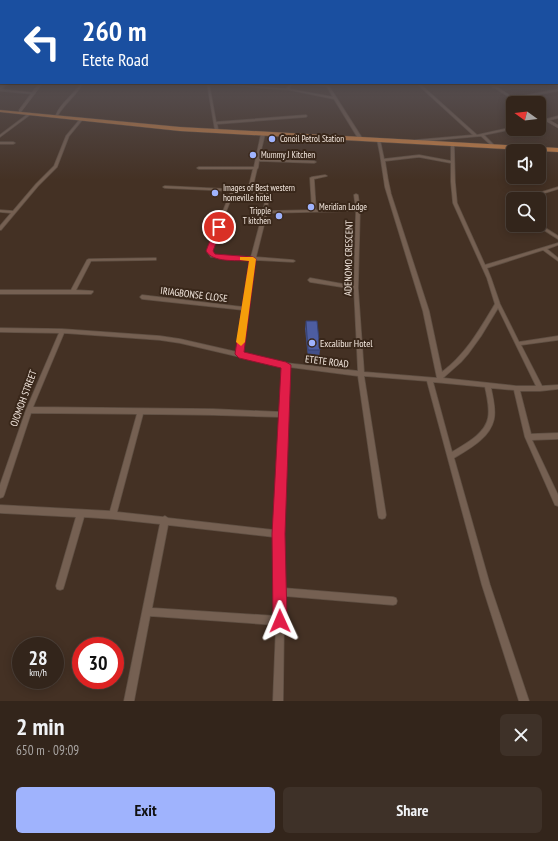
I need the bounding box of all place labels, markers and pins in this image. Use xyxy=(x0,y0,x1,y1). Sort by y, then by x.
place label: Conoil Petrol Station xyxy=(280,133,344,144)
marker: Conoil Petrol Station xyxy=(267,134,277,144)
place label: Mummy J Kitchen xyxy=(261,149,315,160)
marker: Mummy J Kitchen xyxy=(248,150,258,160)
place label: Images of Best western homeville hotel xyxy=(223,182,295,203)
marker: Images of Best western homeville hotel xyxy=(210,188,220,198)
place label: Meridian Lodge xyxy=(319,201,367,212)
marker: Meridian Lodge xyxy=(306,202,316,212)
place label: Tripple T kitchen xyxy=(243,205,271,226)
pin xyxy=(202,210,236,244)
marker: Tripple T kitchen xyxy=(274,211,284,221)
place label: Excalibur Hotel xyxy=(320,337,373,350)
marker: Excalibur Hotel xyxy=(307,338,317,348)

